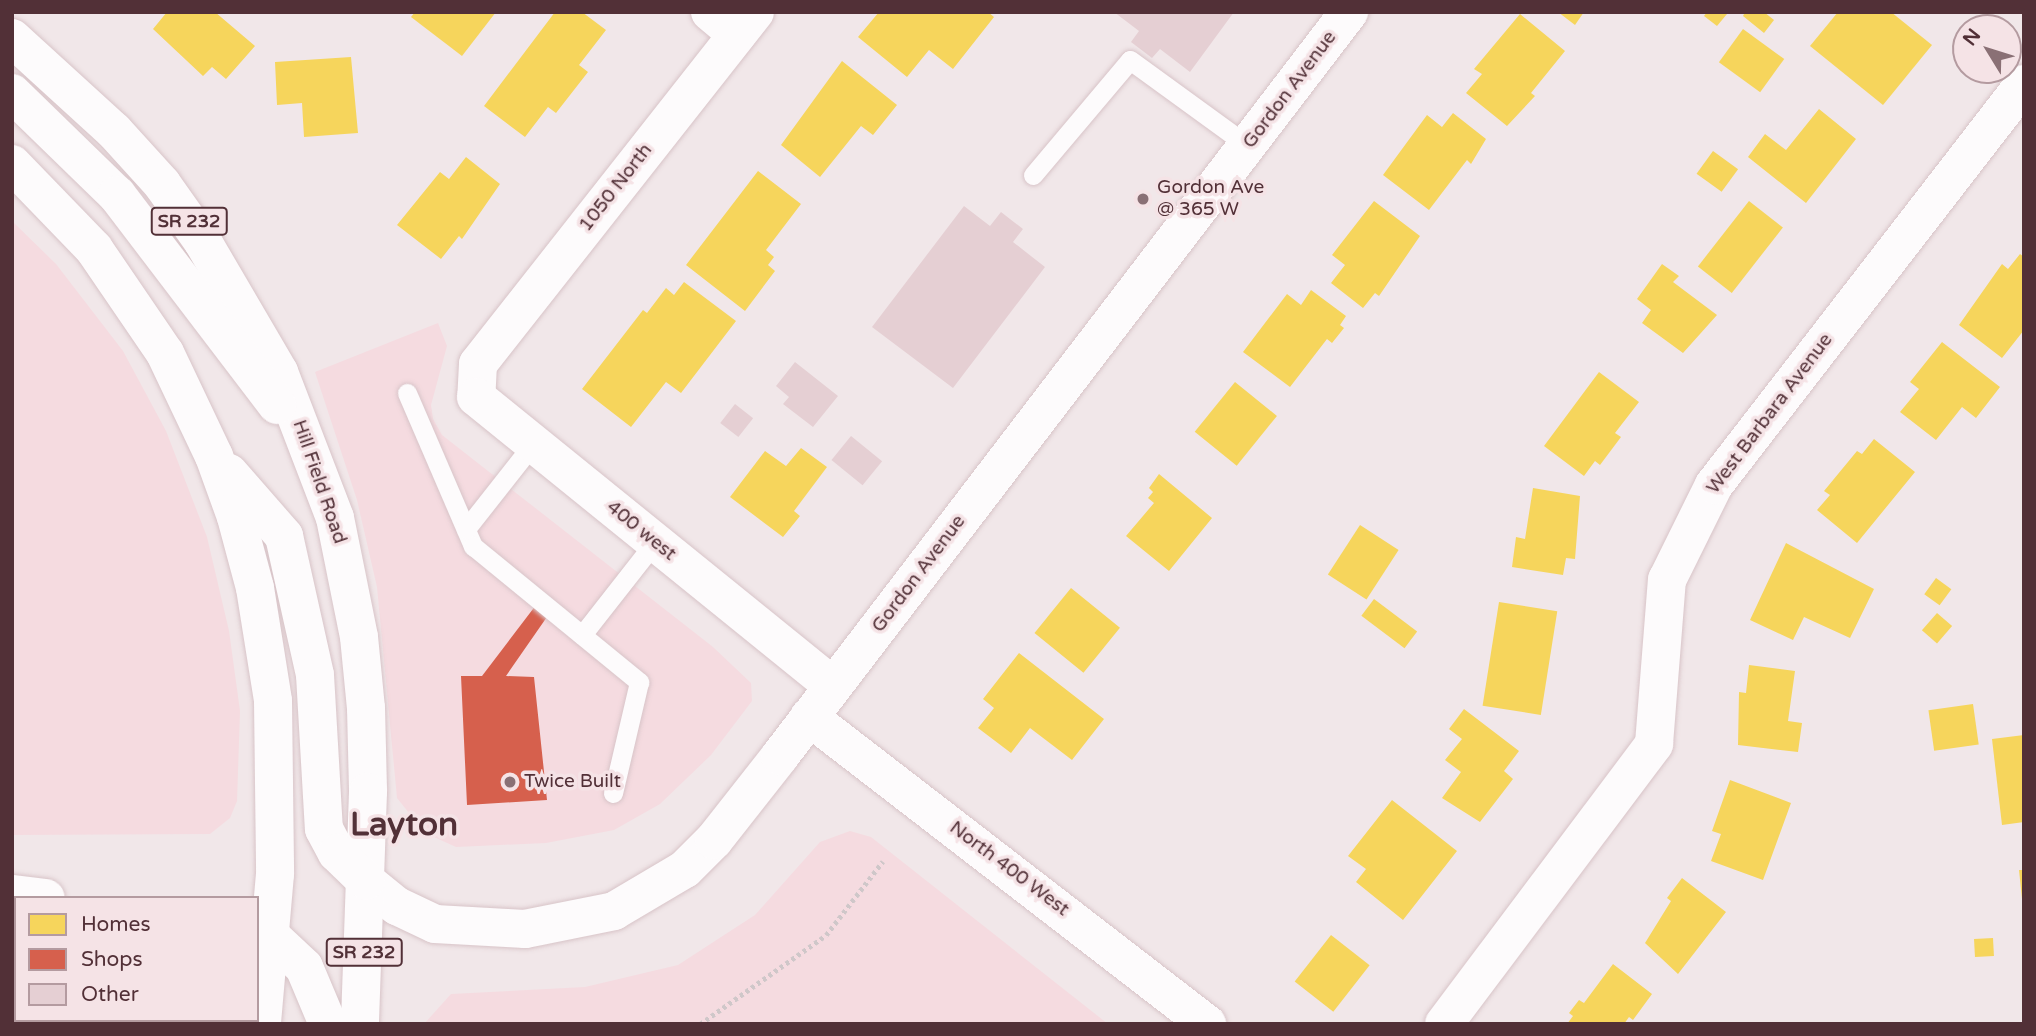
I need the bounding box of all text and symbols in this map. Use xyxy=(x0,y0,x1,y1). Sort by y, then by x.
north arrow xyxy=(1952,14,2022,84)
text: N xyxy=(1959,25,1985,50)
street label: Gordon Avenue xyxy=(1238,27,1342,153)
street label: 1050 North xyxy=(575,139,657,237)
place label: Gordon Ave @ 365 W xyxy=(1157,177,1264,221)
marker: Gordon Ave @ 365 W xyxy=(1135,191,1151,207)
road number: SR 232 xyxy=(150,206,228,236)
street label: West Barbara Avenue xyxy=(1702,329,1838,499)
street label: Hill Field Road xyxy=(287,417,351,547)
street label: 400 west xyxy=(602,496,680,566)
street label: Gordon Avenue xyxy=(867,511,971,637)
place label: Twice Built xyxy=(524,771,621,793)
marker: Twice Built xyxy=(502,774,518,790)
district label: Layton xyxy=(350,805,458,845)
street label: North 400 West xyxy=(945,817,1073,921)
legend xyxy=(14,896,259,1022)
text: Homes xyxy=(81,912,151,937)
road number: SR 232 xyxy=(326,937,402,967)
text: Shops xyxy=(81,947,143,972)
text: Other xyxy=(81,982,139,1007)

